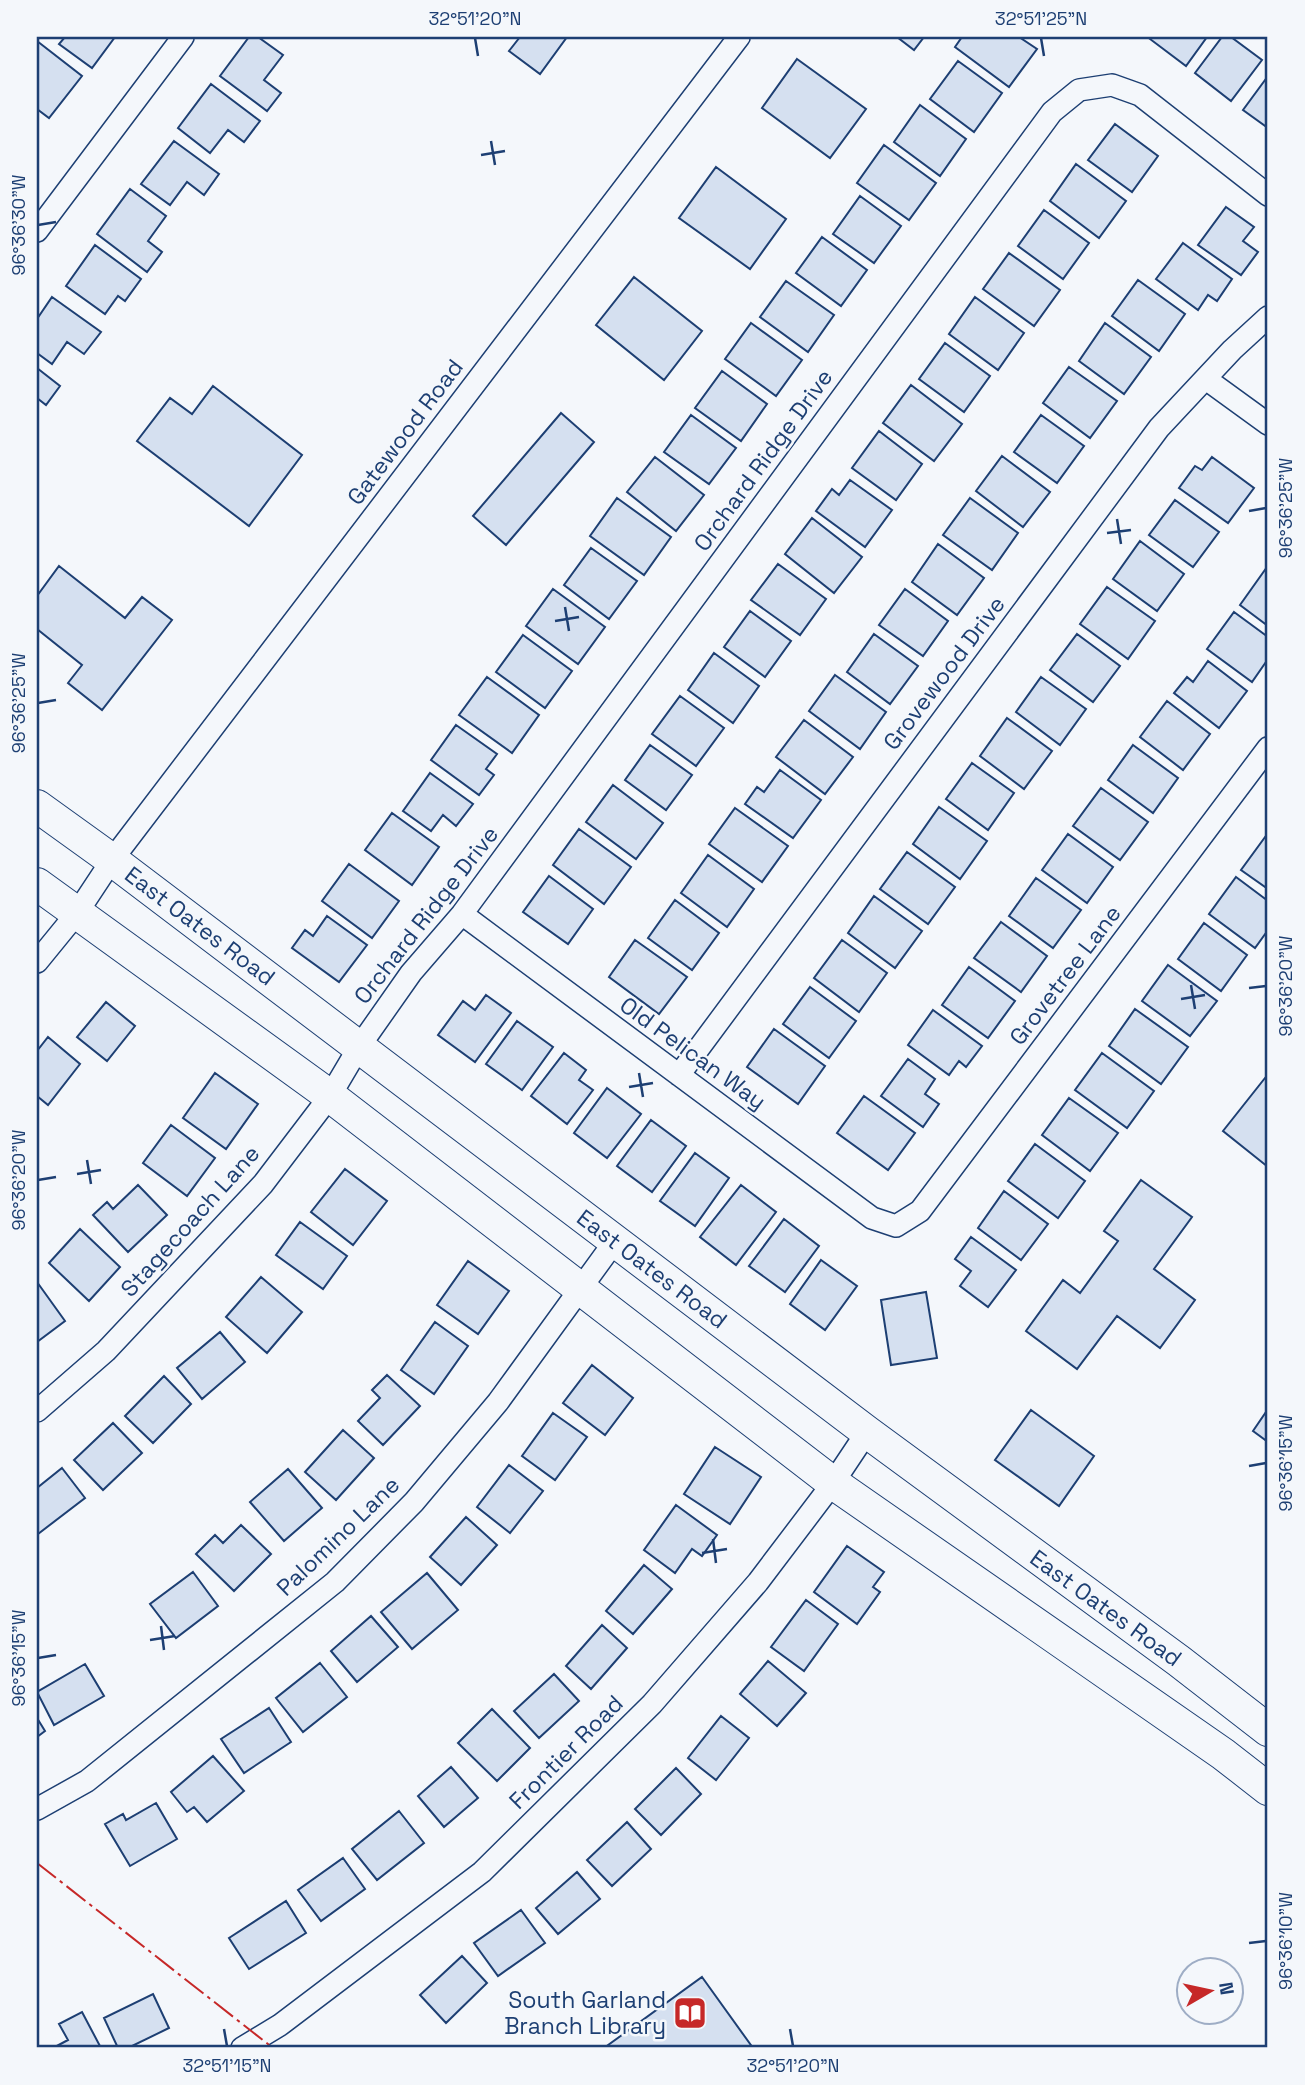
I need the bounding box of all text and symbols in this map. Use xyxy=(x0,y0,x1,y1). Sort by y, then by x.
text: 32°51'20"N xyxy=(428,7,522,30)
text: 32°51'25"N xyxy=(995,7,1087,30)
text: 96°36'30"W xyxy=(7,174,30,276)
street label: Gatewood Road xyxy=(340,353,470,511)
street label: Orchard Ridge Drive xyxy=(687,363,839,557)
text: 96°36'25"W xyxy=(1274,458,1297,558)
street label: Grovewood Drive xyxy=(876,590,1012,756)
text: 96°36'25"W xyxy=(7,653,30,753)
street label: Orchard Ridge Drive xyxy=(347,820,505,1010)
street label: East Oates Road xyxy=(119,860,281,992)
street label: Grovetree Lane xyxy=(1003,899,1127,1051)
text: 96°36'20"W xyxy=(1274,935,1297,1037)
street label: Old Pelican Way xyxy=(614,990,772,1116)
text: 96°36'20"W xyxy=(7,1129,30,1231)
street label: Stagecoach Lane xyxy=(114,1139,266,1303)
street label: East Oates Road xyxy=(571,1203,733,1335)
text: 96°36'15"W xyxy=(1274,1414,1297,1512)
street label: Palomino Lane xyxy=(270,1470,406,1602)
street label: East Oates Road xyxy=(1024,1543,1188,1673)
text: 96°36'15"W xyxy=(7,1609,30,1707)
street label: Frontier Road xyxy=(503,1689,629,1815)
text: 96°36'10"W xyxy=(1274,1892,1297,1990)
north arrow xyxy=(1176,1955,1246,2025)
text: N xyxy=(1213,1980,1240,1997)
place label: South Garland Branch Library xyxy=(504,1985,666,2041)
library icon: South Garland Branch Library xyxy=(671,1994,709,2032)
text: 32°51'15"N xyxy=(182,2054,272,2077)
text: 32°51'20"N xyxy=(746,2054,840,2077)

